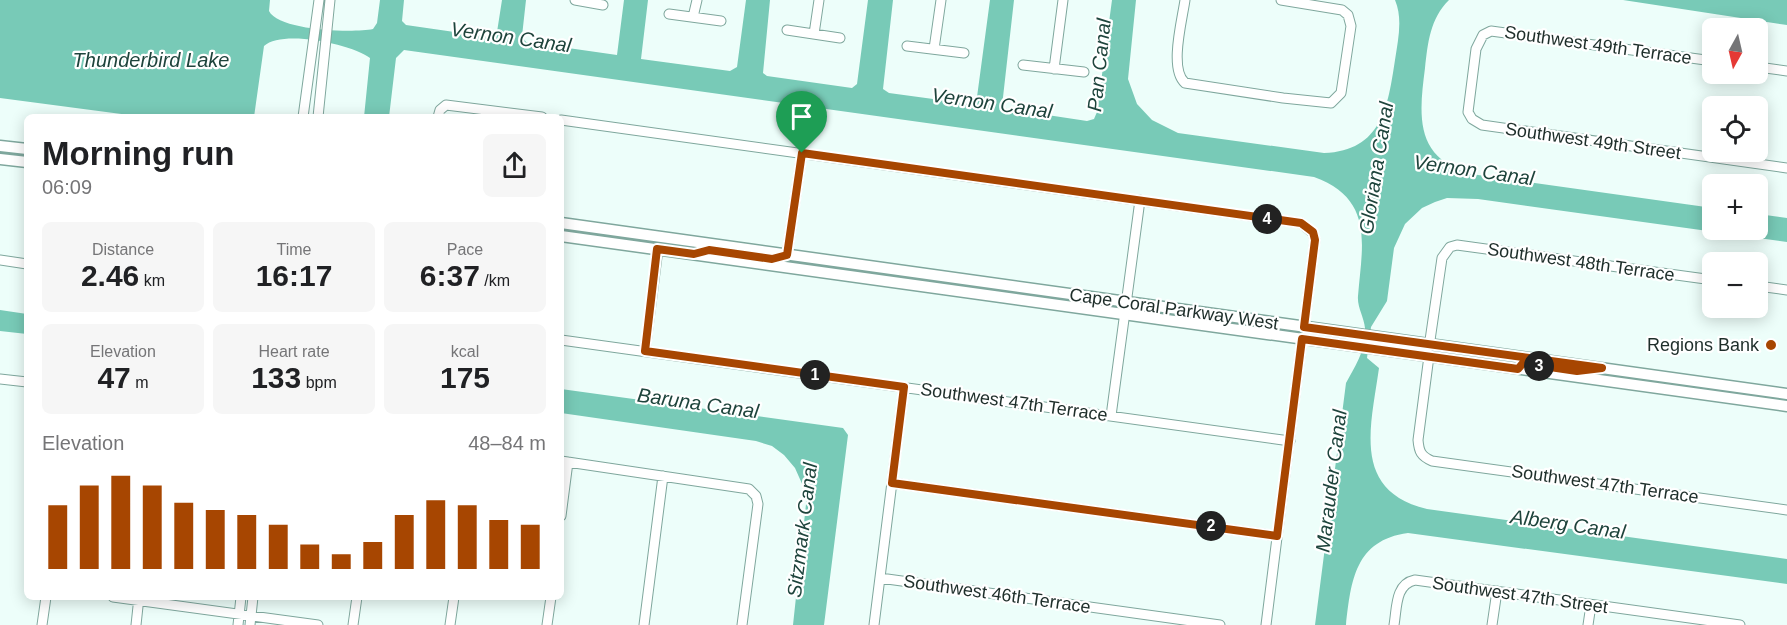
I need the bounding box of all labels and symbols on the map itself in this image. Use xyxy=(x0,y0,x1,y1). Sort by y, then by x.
water label: Pan Canal xyxy=(1083,17,1115,113)
water label: Vernon Canal xyxy=(449,18,573,56)
north arrow xyxy=(1702,18,1768,84)
street label: Southwest 49th Terrace xyxy=(1503,22,1693,68)
water label: Thunderbird Lake xyxy=(73,49,229,71)
water label: Vernon Canal xyxy=(930,84,1054,122)
pin xyxy=(776,91,827,153)
water label: Gloriana Canal xyxy=(1355,100,1397,236)
street label: Southwest 49th Street xyxy=(1504,119,1682,163)
water label: Vernon Canal xyxy=(1412,151,1536,189)
pin: 4 xyxy=(1252,204,1282,234)
street label: Southwest 48th Terrace xyxy=(1486,239,1676,285)
street label: Cape Coral Parkway West xyxy=(1068,284,1280,334)
place label: Regions Bank xyxy=(1647,335,1760,355)
marker: Regions Bank xyxy=(1764,338,1778,352)
pin: 3 xyxy=(1524,351,1554,381)
pin: 1 xyxy=(800,360,830,390)
street label: Southwest 47th Terrace xyxy=(919,379,1109,425)
water label: Baruna Canal xyxy=(636,384,761,422)
water label: Marauder Canal xyxy=(1311,408,1351,554)
water label: Sitzmark Canal xyxy=(783,461,821,599)
street label: Southwest 47th Terrace xyxy=(1510,461,1700,507)
water label: Alberg Canal xyxy=(1508,505,1627,543)
pin: 2 xyxy=(1196,511,1226,541)
street label: Southwest 46th Terrace xyxy=(902,571,1092,617)
street label: Southwest 47th Street xyxy=(1431,573,1609,617)

